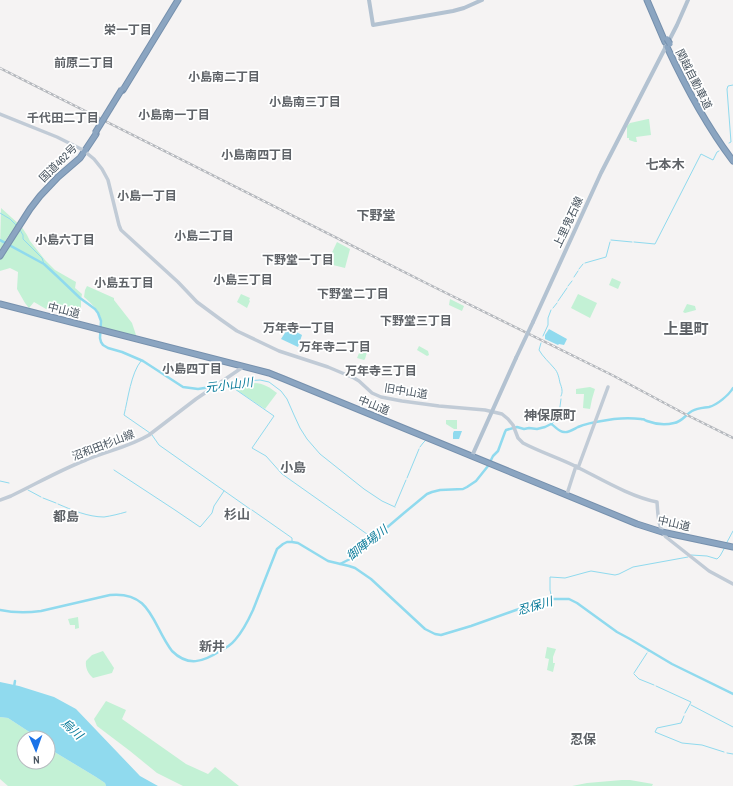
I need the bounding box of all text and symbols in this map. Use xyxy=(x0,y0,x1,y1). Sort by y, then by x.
district label: 栄一丁目 xyxy=(104,22,152,38)
street label: 関越自動車道 xyxy=(673,46,715,112)
district label: 前原二丁目 xyxy=(54,55,114,71)
district label: 小島南二丁目 xyxy=(188,69,260,85)
district label: 小島南三丁目 xyxy=(269,94,341,110)
district label: 小島南一丁目 xyxy=(138,107,210,123)
district label: 千代田二丁目 xyxy=(27,110,99,126)
street label: 国道462号 xyxy=(36,141,80,185)
district label: 小島南四丁目 xyxy=(221,147,293,163)
district label: 七本木 xyxy=(645,156,685,173)
district label: 小島一丁目 xyxy=(117,188,177,204)
street label: 上里鬼石線 xyxy=(550,194,586,250)
district label: 下野堂 xyxy=(356,207,396,224)
district label: 小島二丁目 xyxy=(174,228,234,244)
district label: 小島六丁目 xyxy=(35,232,95,248)
district label: 下野堂一丁目 xyxy=(262,252,334,268)
district label: 小島三丁目 xyxy=(213,272,273,288)
district label: 小島五丁目 xyxy=(94,275,154,291)
district label: 下野堂二丁目 xyxy=(317,286,389,302)
street label: 中山道 xyxy=(46,299,82,321)
district label: 下野堂三丁目 xyxy=(380,313,452,329)
district label: 上里町 xyxy=(663,318,709,339)
district label: 万年寺一丁目 xyxy=(263,320,335,336)
district label: 万年寺二丁目 xyxy=(299,339,371,355)
district label: 小島四丁目 xyxy=(162,361,222,377)
district label: 万年寺三丁目 xyxy=(345,363,417,379)
water label: 元小山川 xyxy=(204,374,256,396)
street label: 旧中山道 xyxy=(383,381,429,401)
street label: 中山道 xyxy=(356,392,392,418)
district label: 神保原町 xyxy=(524,407,576,424)
street label: 沼和田杉山線 xyxy=(70,427,136,463)
district label: 小島 xyxy=(280,459,306,476)
district label: 杉山 xyxy=(224,506,250,523)
district label: 都島 xyxy=(53,508,79,525)
street label: 中山道 xyxy=(656,512,692,534)
water label: 御陣場川 xyxy=(343,521,392,564)
water label: 忍保川 xyxy=(515,593,556,619)
district label: 新井 xyxy=(199,638,225,655)
water label: 烏川 xyxy=(58,715,88,744)
north arrow xyxy=(16,730,56,770)
district label: 忍保 xyxy=(570,731,596,748)
text: N xyxy=(33,753,40,767)

